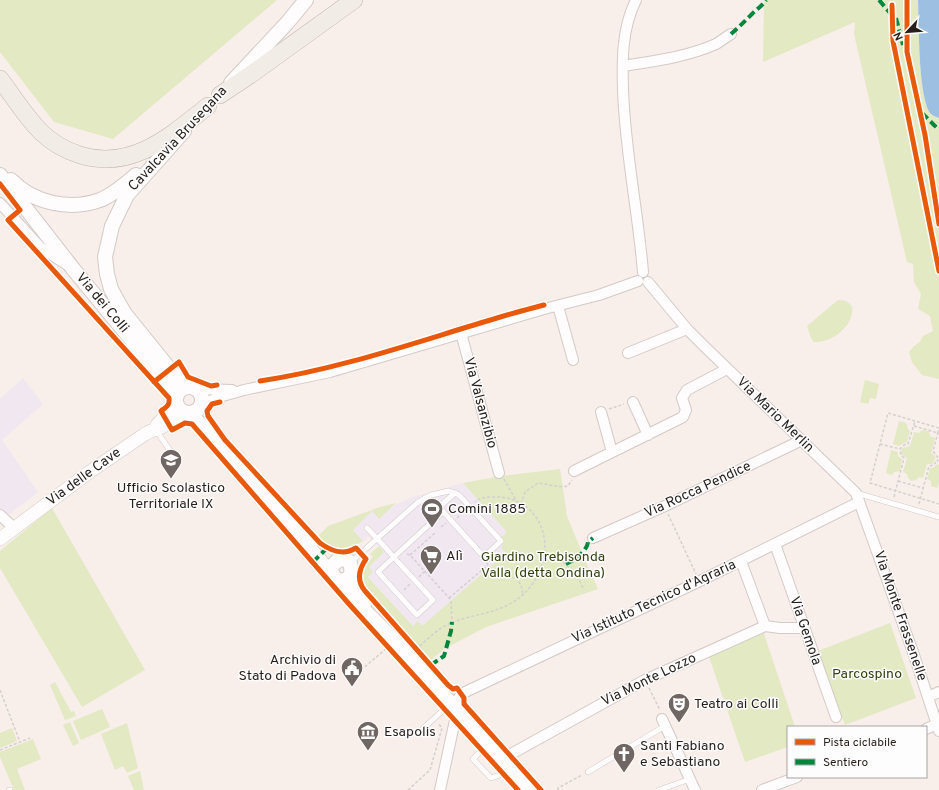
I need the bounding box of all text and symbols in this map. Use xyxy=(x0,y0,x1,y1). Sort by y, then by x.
north arrow xyxy=(887,12,927,52)
text: N xyxy=(891,29,907,43)
street label: Cavalcavia Brusegana xyxy=(125,83,231,195)
street label: Via dei Colli xyxy=(72,269,132,337)
street label: Via Valsanzibio xyxy=(460,356,500,451)
street label: Via Mario Merlin xyxy=(733,374,817,456)
street label: Via delle Cave xyxy=(43,444,125,510)
school or university icon: Ufficio Scolastico Territoriale IX xyxy=(158,447,184,480)
street label: Via Rocca Pendice xyxy=(642,458,754,522)
place label: Ufficio Scolastico Territoriale IX xyxy=(117,480,225,513)
sports icon: Comini 1885 xyxy=(419,496,445,529)
place label: Comini 1885 xyxy=(448,501,526,518)
supermarket icon: Alì xyxy=(418,543,444,576)
place label: Alì xyxy=(446,548,463,565)
park label: Giardino Trebisonda Valla (detta Ondina) xyxy=(481,549,605,582)
street label: Via Monte Frassenelle xyxy=(870,549,930,683)
street label: Via Istituto Tecnico d'Agraria xyxy=(569,556,739,648)
street label: Via Gemola xyxy=(785,594,825,668)
street label: Via Monte Lozzo xyxy=(599,650,699,710)
place label: Archivio di Stato di Padova xyxy=(239,652,336,685)
public building icon: Archivio di Stato di Padova xyxy=(339,655,365,688)
park label: Parcospino xyxy=(832,666,902,683)
theatre icon: Teatro ai Colli xyxy=(666,691,692,724)
place label: Teatro ai Colli xyxy=(694,696,779,713)
museum icon: Esapolis xyxy=(355,719,381,752)
place label: Esapolis xyxy=(384,724,436,741)
legend xyxy=(787,726,927,778)
text: Pista ciclabile xyxy=(823,735,897,751)
place label: Santi Fabiano e Sebastiano xyxy=(640,738,725,771)
church icon: Santi Fabiano e Sebastiano xyxy=(611,741,637,774)
text: Sentiero xyxy=(823,755,868,771)

